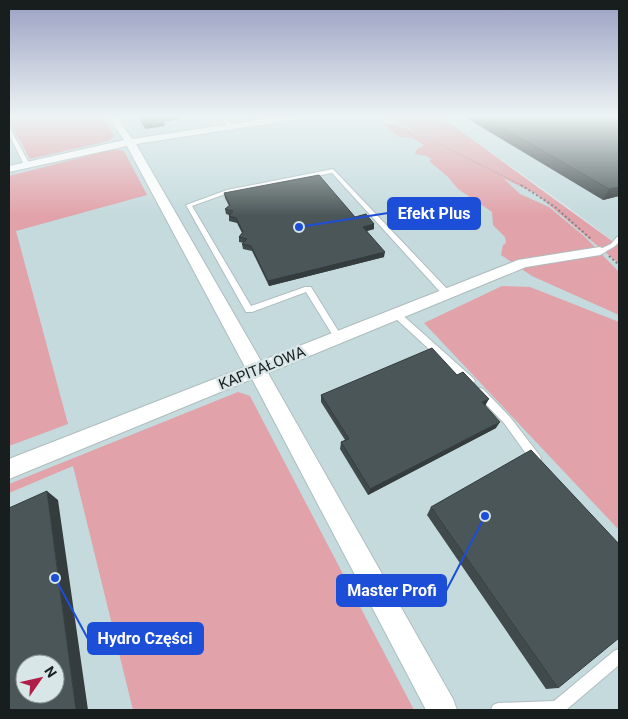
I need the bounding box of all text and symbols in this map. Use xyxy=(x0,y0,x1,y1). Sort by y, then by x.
callout: Efekt Plus xyxy=(388,198,480,229)
text: Efekt Plus xyxy=(398,204,470,223)
street label: KAPITAŁOWA xyxy=(216,342,308,394)
callout: Master Profi xyxy=(337,575,446,606)
text: Master Profi xyxy=(347,581,437,600)
callout: Hydro Części xyxy=(88,623,203,654)
text: Hydro Części xyxy=(98,629,192,648)
north arrow xyxy=(15,654,65,704)
text: N xyxy=(41,663,60,680)

